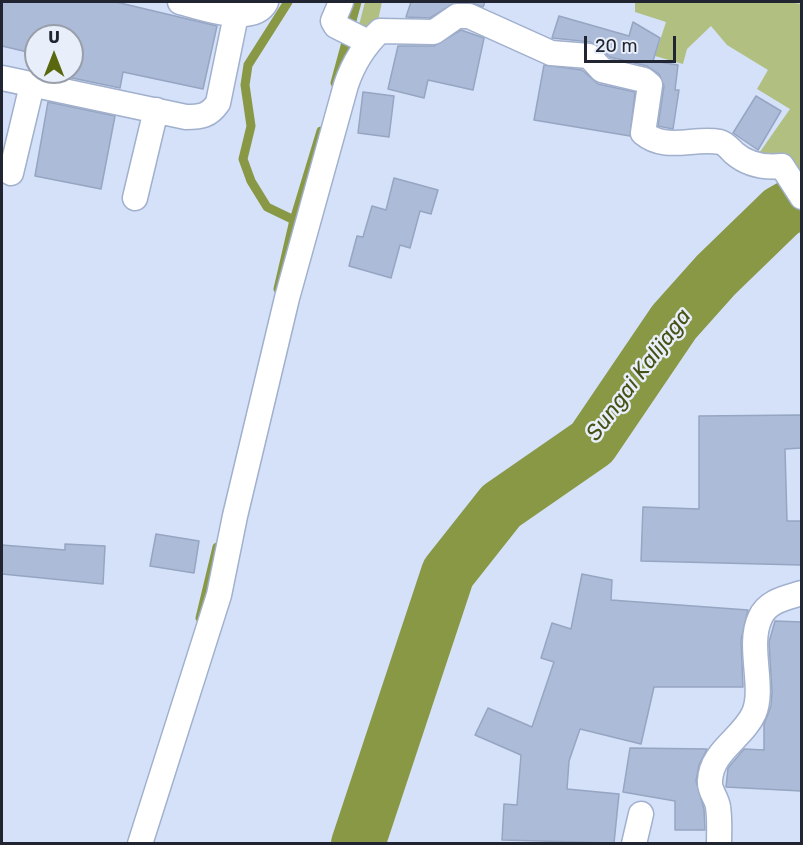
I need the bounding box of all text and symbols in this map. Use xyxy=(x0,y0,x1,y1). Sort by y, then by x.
north arrow xyxy=(24,24,84,84)
scale bar xyxy=(587,24,678,62)
text: U xyxy=(48,28,60,47)
text: 20 m xyxy=(595,35,637,57)
water label: Sungai Kalijaga xyxy=(581,304,697,446)

